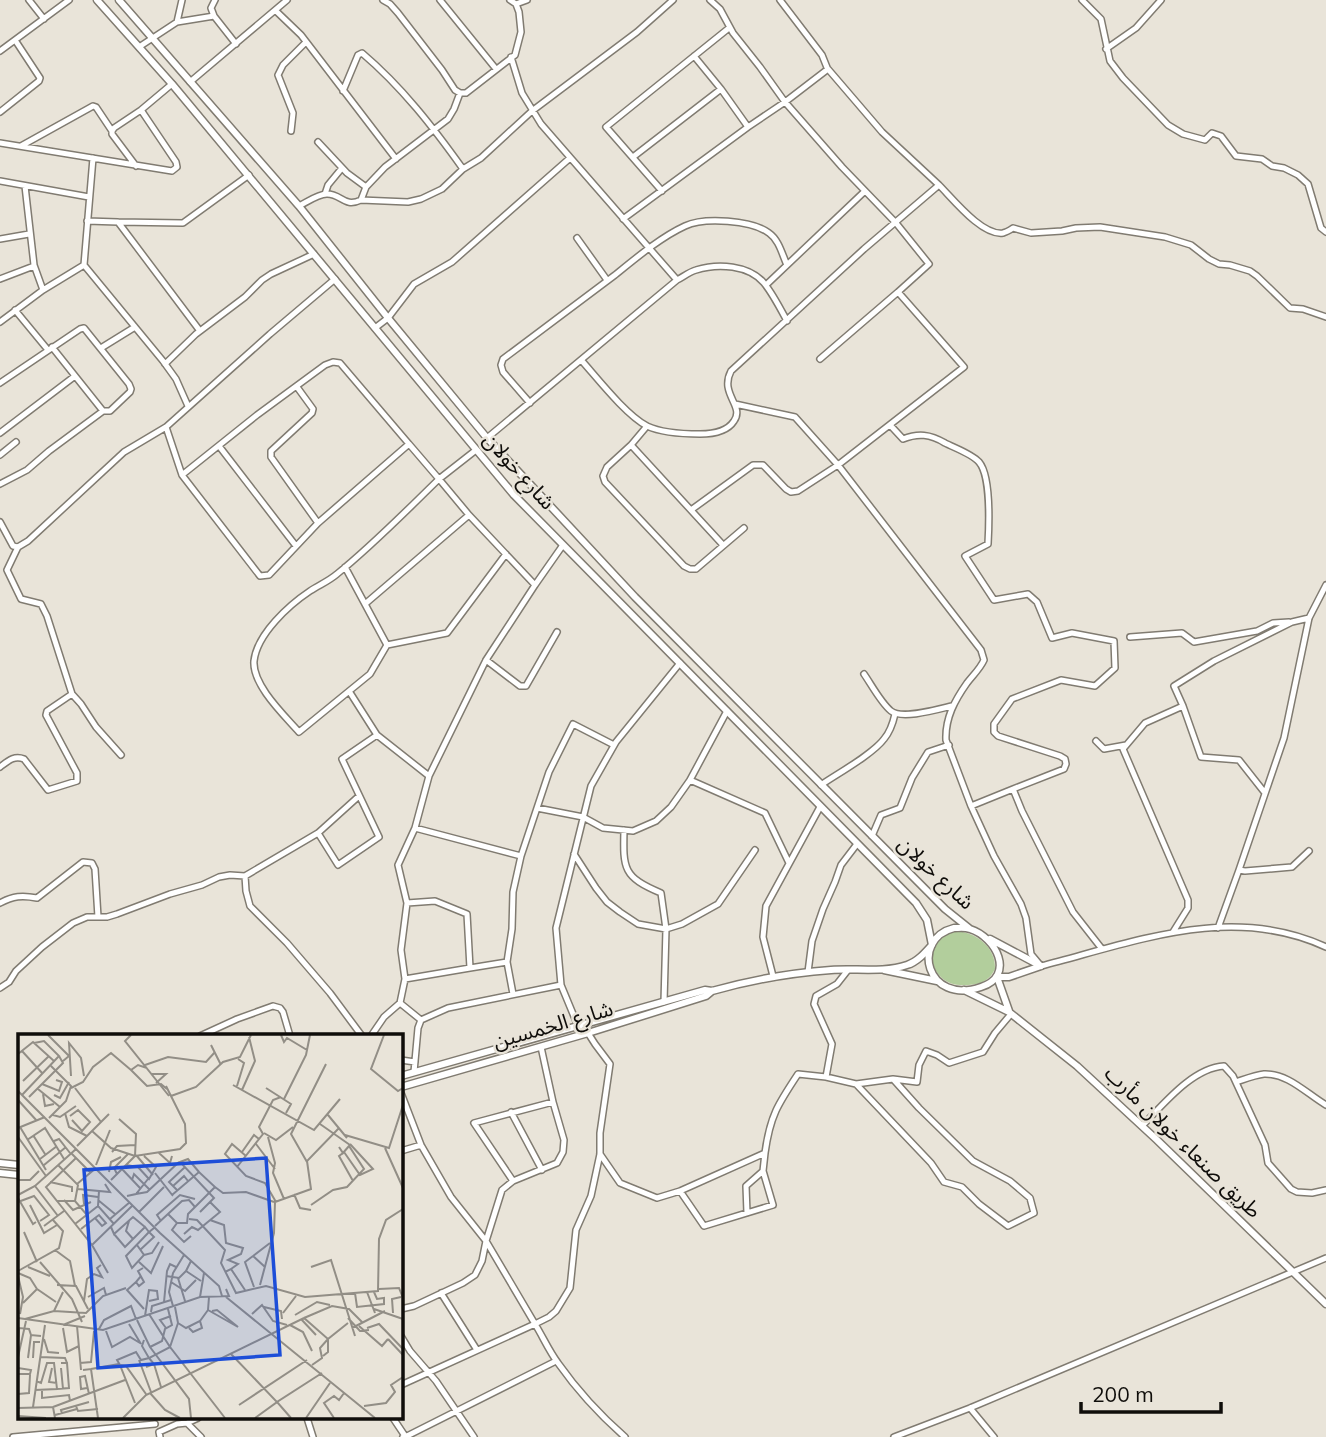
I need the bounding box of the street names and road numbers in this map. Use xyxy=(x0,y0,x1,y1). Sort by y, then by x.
street label: شارع خولان xyxy=(476,426,561,516)
street label: شارع خولان xyxy=(891,830,980,916)
street label: شارع الخمسين xyxy=(490,995,616,1056)
street label: طريق صنعاء خولان مأرب xyxy=(1099,1060,1268,1224)

